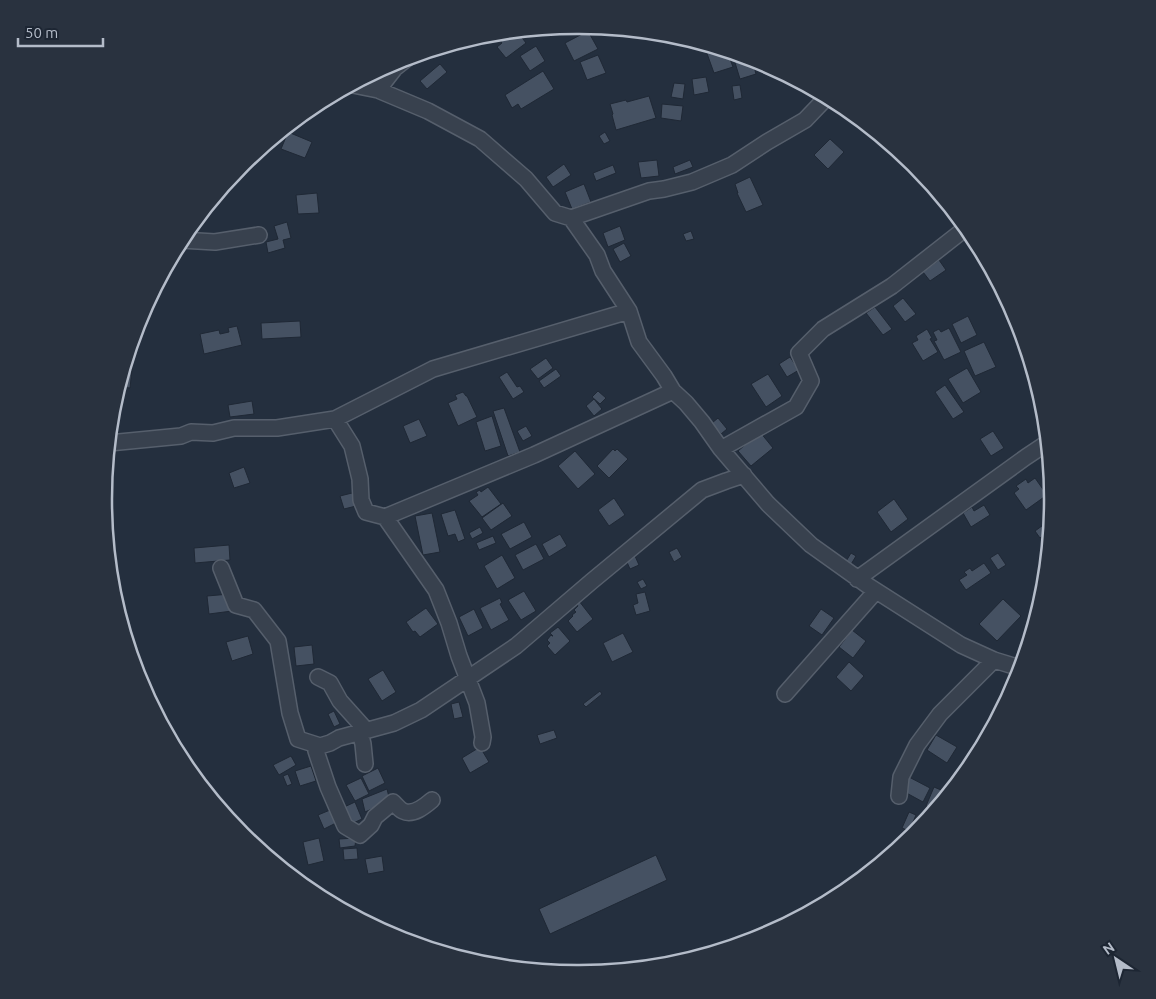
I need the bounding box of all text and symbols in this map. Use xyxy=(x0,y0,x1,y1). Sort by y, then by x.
scale bar xyxy=(18,15,102,47)
text: 50 m xyxy=(25,24,58,41)
north arrow xyxy=(1091,934,1141,984)
text: N xyxy=(1100,939,1117,958)

